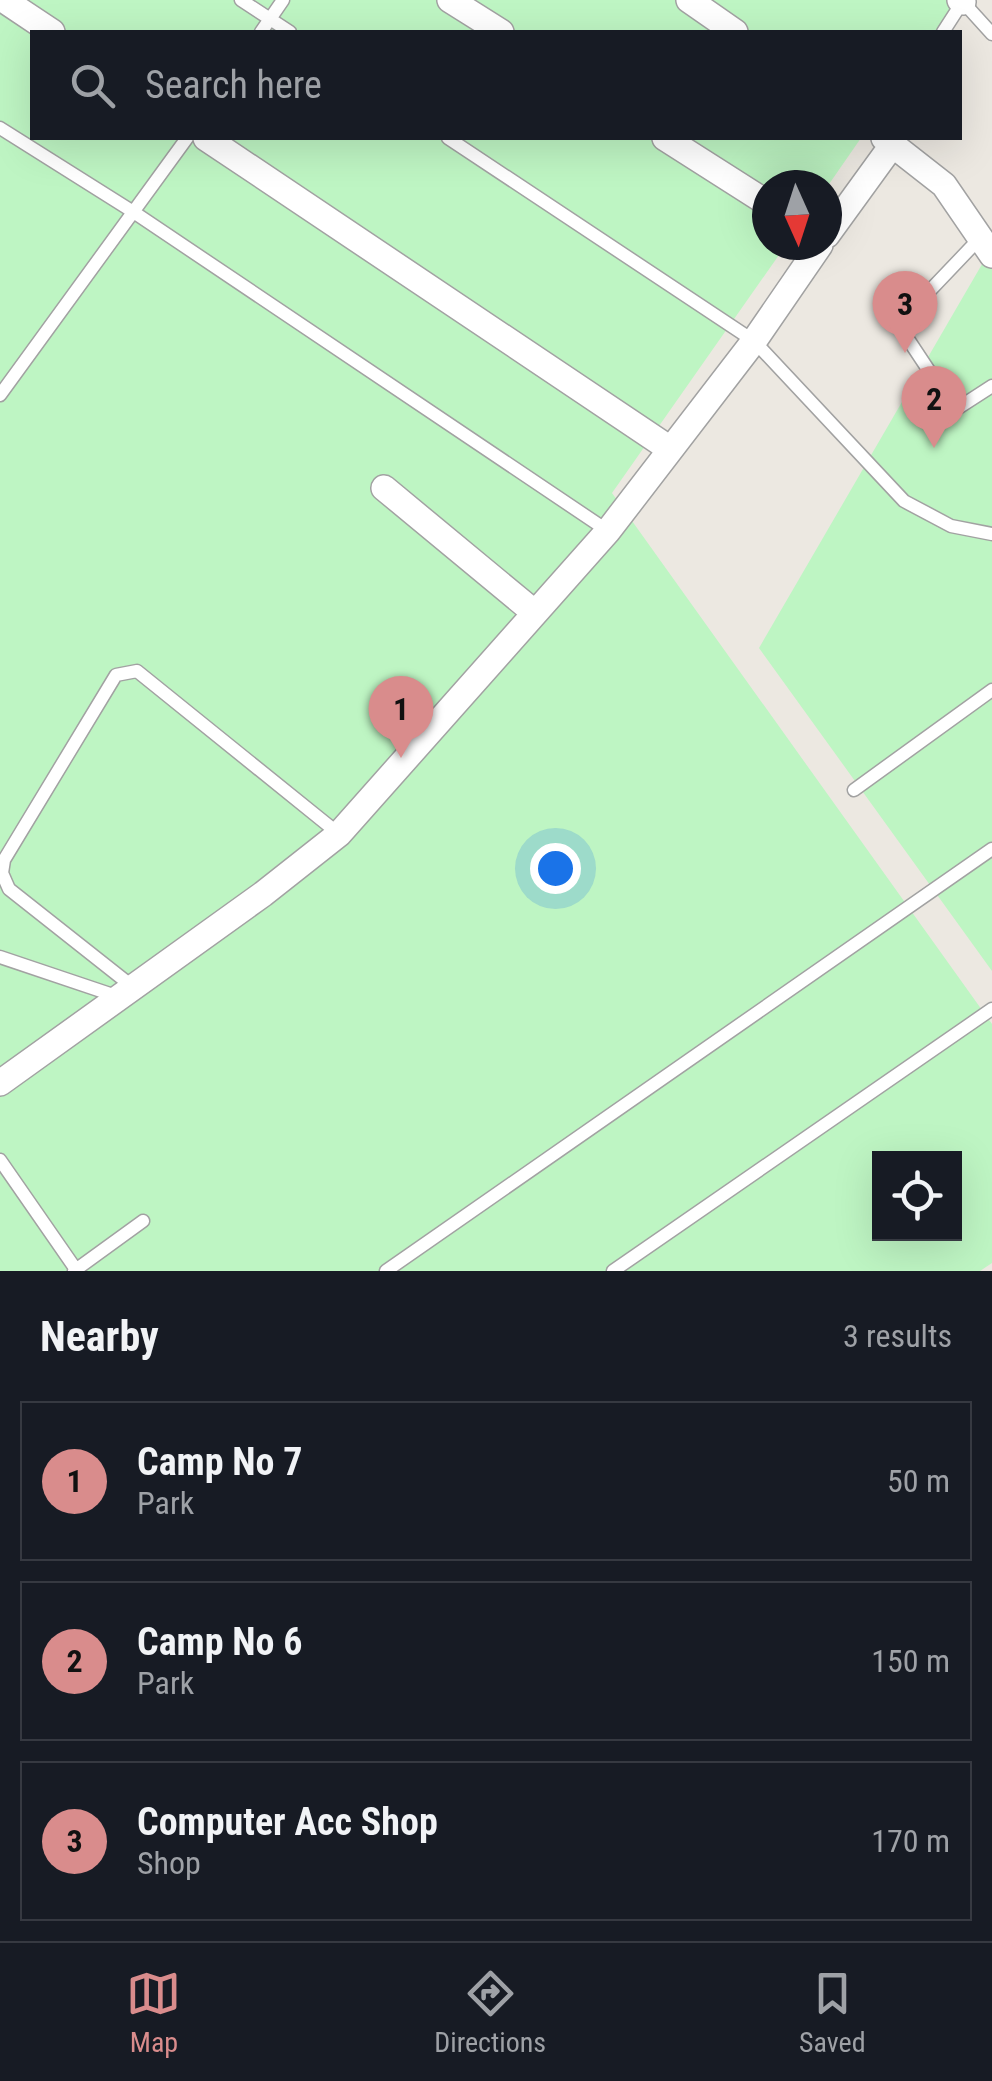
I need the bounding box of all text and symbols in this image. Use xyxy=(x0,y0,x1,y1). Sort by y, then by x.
search box xyxy=(30,30,962,140)
icon: search xyxy=(65,58,120,113)
text: Search here xyxy=(145,63,322,107)
north arrow xyxy=(752,170,842,260)
pin: 3 xyxy=(872,270,938,353)
pin: 2 xyxy=(902,366,966,448)
pin: 1 xyxy=(368,676,434,758)
your location xyxy=(530,843,581,894)
map controls xyxy=(872,1151,962,1241)
button: locate xyxy=(872,1151,962,1241)
text: Nearby xyxy=(40,1312,159,1361)
text: 3 results xyxy=(843,1317,952,1355)
text: Camp No 7 xyxy=(137,1440,302,1484)
text: 1 xyxy=(66,1462,83,1500)
text: 50 m xyxy=(887,1462,950,1500)
text: Park xyxy=(137,1484,194,1522)
text: Camp No 6 xyxy=(137,1620,302,1664)
text: 2 xyxy=(66,1642,83,1680)
text: 150 m xyxy=(871,1642,950,1680)
text: Park xyxy=(137,1664,194,1702)
text: Computer Acc Shop xyxy=(137,1800,438,1844)
text: 3 xyxy=(66,1822,83,1860)
text: 170 m xyxy=(871,1822,950,1860)
text: Shop xyxy=(137,1844,201,1882)
tab: Map xyxy=(126,1966,181,2059)
tab: Directions xyxy=(434,1966,546,2059)
tab: Saved xyxy=(799,1966,866,2059)

